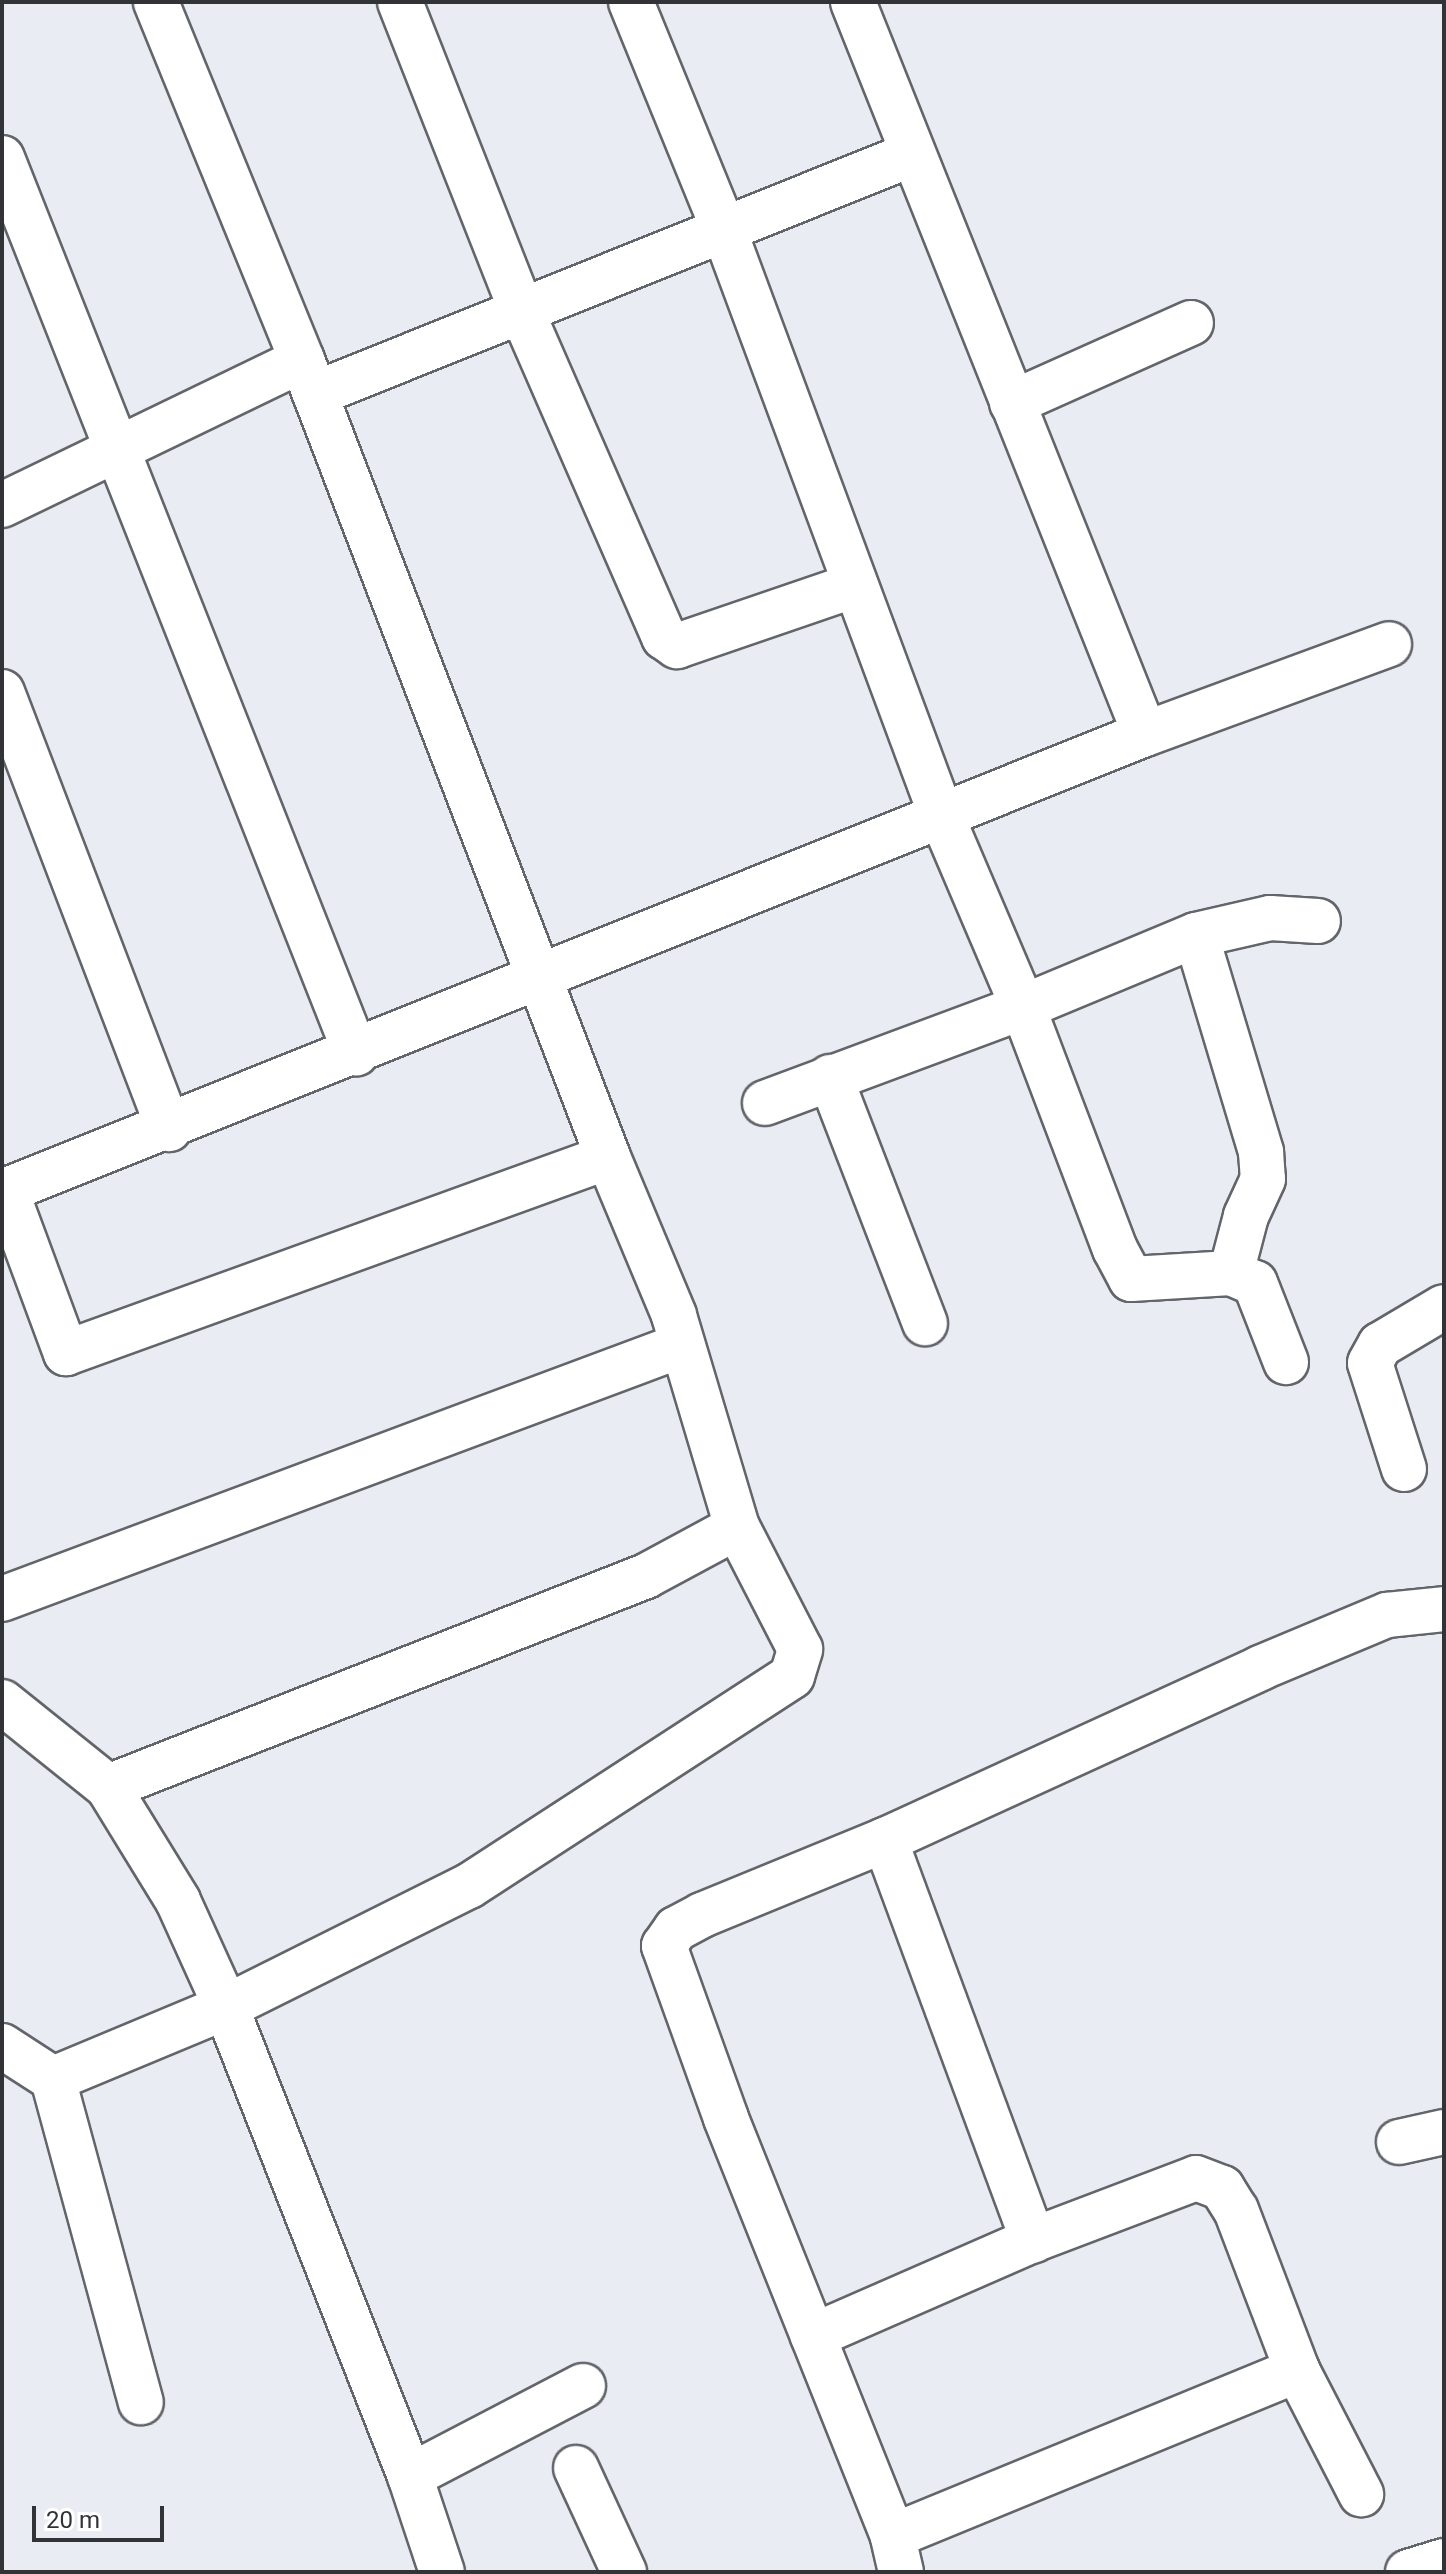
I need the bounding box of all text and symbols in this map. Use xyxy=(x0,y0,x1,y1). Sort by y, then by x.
scale bar xyxy=(36,2490,168,2540)
text: 20 m xyxy=(46,2506,100,2534)

